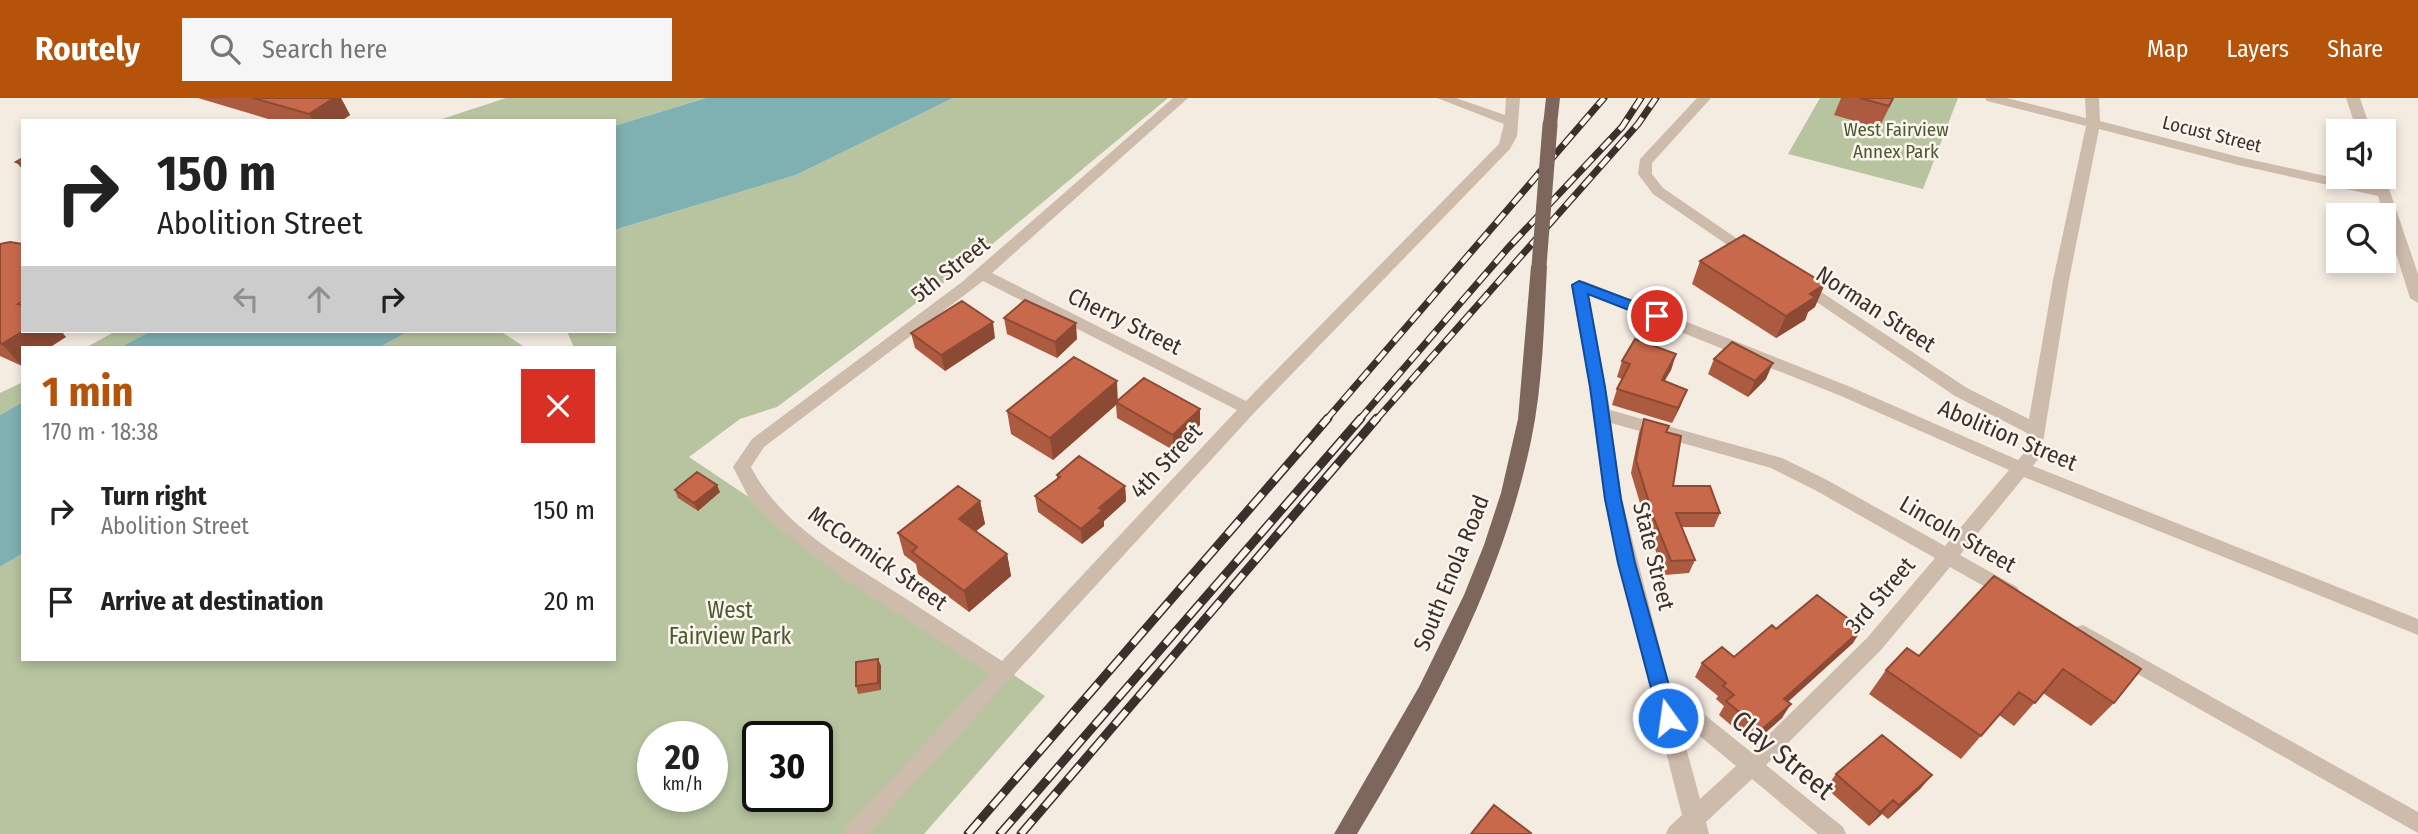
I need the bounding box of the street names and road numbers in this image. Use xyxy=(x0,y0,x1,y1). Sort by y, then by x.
street label: Locust Street xyxy=(2160,111,2265,158)
street label: 5th Street xyxy=(905,229,995,308)
street label: Norman Street xyxy=(1811,260,1942,358)
street label: Cherry Street xyxy=(1063,281,1187,361)
street label: Abolition Street xyxy=(1934,393,2082,477)
street label: 4th Street xyxy=(1124,417,1208,504)
street label: Lincoln Street xyxy=(1895,489,2022,579)
street label: South Enola Road xyxy=(1407,491,1495,655)
street label: State Street xyxy=(1627,499,1681,613)
street label: McCormick Street xyxy=(803,500,953,617)
street label: 3rd Street xyxy=(1839,551,1921,639)
street label: Clay Street xyxy=(1725,704,1842,807)

